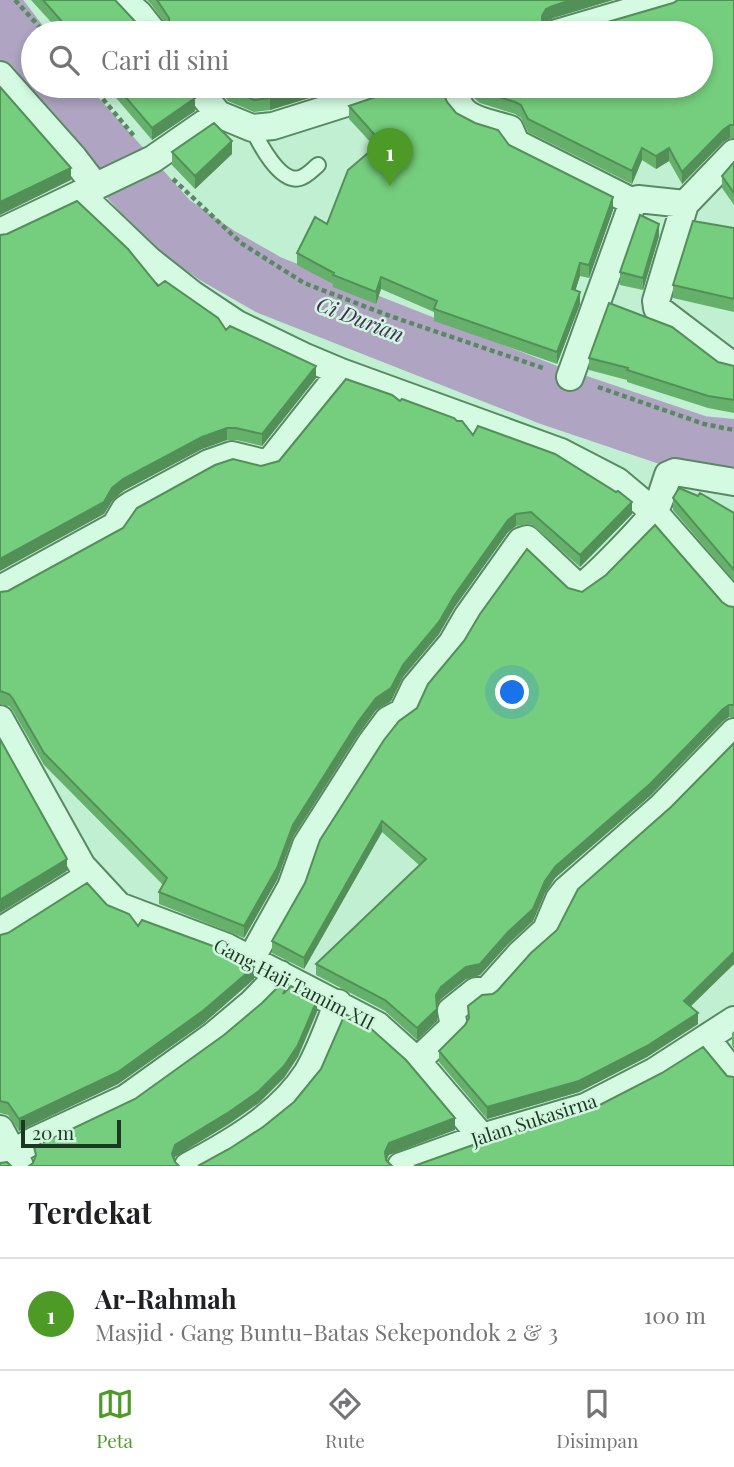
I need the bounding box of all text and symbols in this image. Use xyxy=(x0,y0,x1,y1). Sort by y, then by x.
search box xyxy=(21,21,713,98)
icon: search xyxy=(45,41,83,79)
text: Cari di sini xyxy=(101,42,229,77)
pin: 1 xyxy=(367,128,413,186)
water label: Ci Durian xyxy=(313,289,408,348)
your location xyxy=(495,675,529,709)
street label: Gang Haji Tamim XII xyxy=(210,931,379,1035)
street label: Jalan Sukasirna xyxy=(467,1086,600,1152)
scale bar xyxy=(21,1117,121,1149)
text: 20 m xyxy=(32,1119,74,1145)
text: Terdekat xyxy=(28,1192,152,1232)
text: Ar-Rahmah xyxy=(95,1281,237,1316)
text: 1 xyxy=(47,1299,55,1330)
text: 100 m xyxy=(644,1299,706,1330)
text: Masjid · Gang Buntu-Batas Sekepondok 2 & 3 xyxy=(95,1316,558,1347)
tab: Peta xyxy=(96,1385,134,1453)
tab: Rute xyxy=(325,1385,365,1453)
tab: Disimpan xyxy=(556,1385,638,1453)

